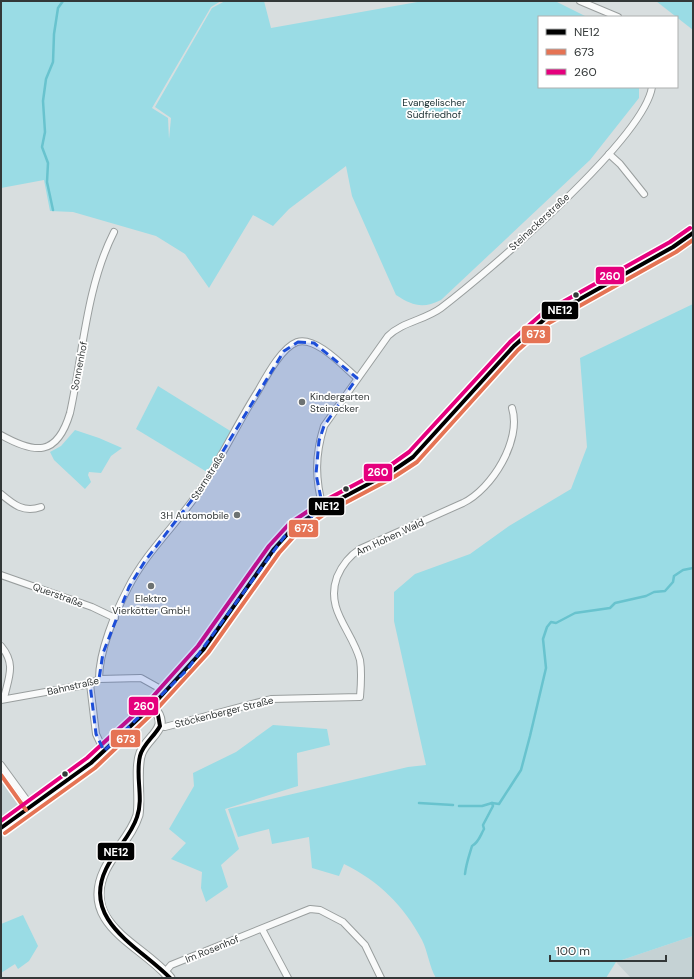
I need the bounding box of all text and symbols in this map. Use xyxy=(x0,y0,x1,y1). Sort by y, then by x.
legend xyxy=(538,16,678,88)
text: NE12 xyxy=(574,24,600,40)
text: 673 xyxy=(574,44,594,60)
text: 260 xyxy=(574,64,597,80)
park label: Evangelischer Südfriedhof xyxy=(402,96,466,121)
street label: Steinackerstraße xyxy=(506,190,572,254)
line badge: 260 xyxy=(595,266,625,285)
text: 260 xyxy=(599,269,621,283)
unlabelled marker xyxy=(571,290,581,300)
line badge: NE12 xyxy=(541,301,579,320)
text: NE12 xyxy=(548,303,572,317)
line badge: 673 xyxy=(521,325,551,344)
text: 673 xyxy=(526,327,546,341)
street label: Sonnenhof xyxy=(68,340,90,392)
place label: Kindergarten Steinacker xyxy=(310,390,370,415)
marker: Kindergarten Steinacker xyxy=(297,397,307,407)
street label: Sternstraße xyxy=(188,449,228,503)
line badge: 260 xyxy=(363,463,393,482)
text: 260 xyxy=(367,465,389,479)
unlabelled marker xyxy=(341,484,351,494)
line badge: NE12 xyxy=(308,497,345,516)
text: NE12 xyxy=(315,499,339,513)
place label: 3H Automobile xyxy=(160,509,229,522)
marker: 3H Automobile xyxy=(232,510,242,520)
street label: Am Hohen Wald xyxy=(354,515,426,559)
line badge: 673 xyxy=(288,519,319,538)
text: 673 xyxy=(294,521,314,535)
street label: Querstraße xyxy=(31,580,85,610)
marker: Elektro Vierkötter GmbH xyxy=(146,581,156,591)
place label: Elektro Vierkötter GmbH xyxy=(112,592,190,617)
street label: Bahnstraße xyxy=(46,674,101,698)
street label: Stöckenberger Straße xyxy=(173,693,275,731)
line badge: 260 xyxy=(128,696,159,716)
text: 260 xyxy=(133,699,155,713)
line badge: 673 xyxy=(110,729,141,748)
text: 673 xyxy=(116,732,136,746)
unlabelled marker xyxy=(60,769,70,779)
line badge: NE12 xyxy=(97,842,135,861)
text: NE12 xyxy=(104,845,128,859)
street label: Im Rosenhof xyxy=(183,932,241,966)
scale bar xyxy=(550,937,666,963)
text: 100 m xyxy=(556,943,590,959)

